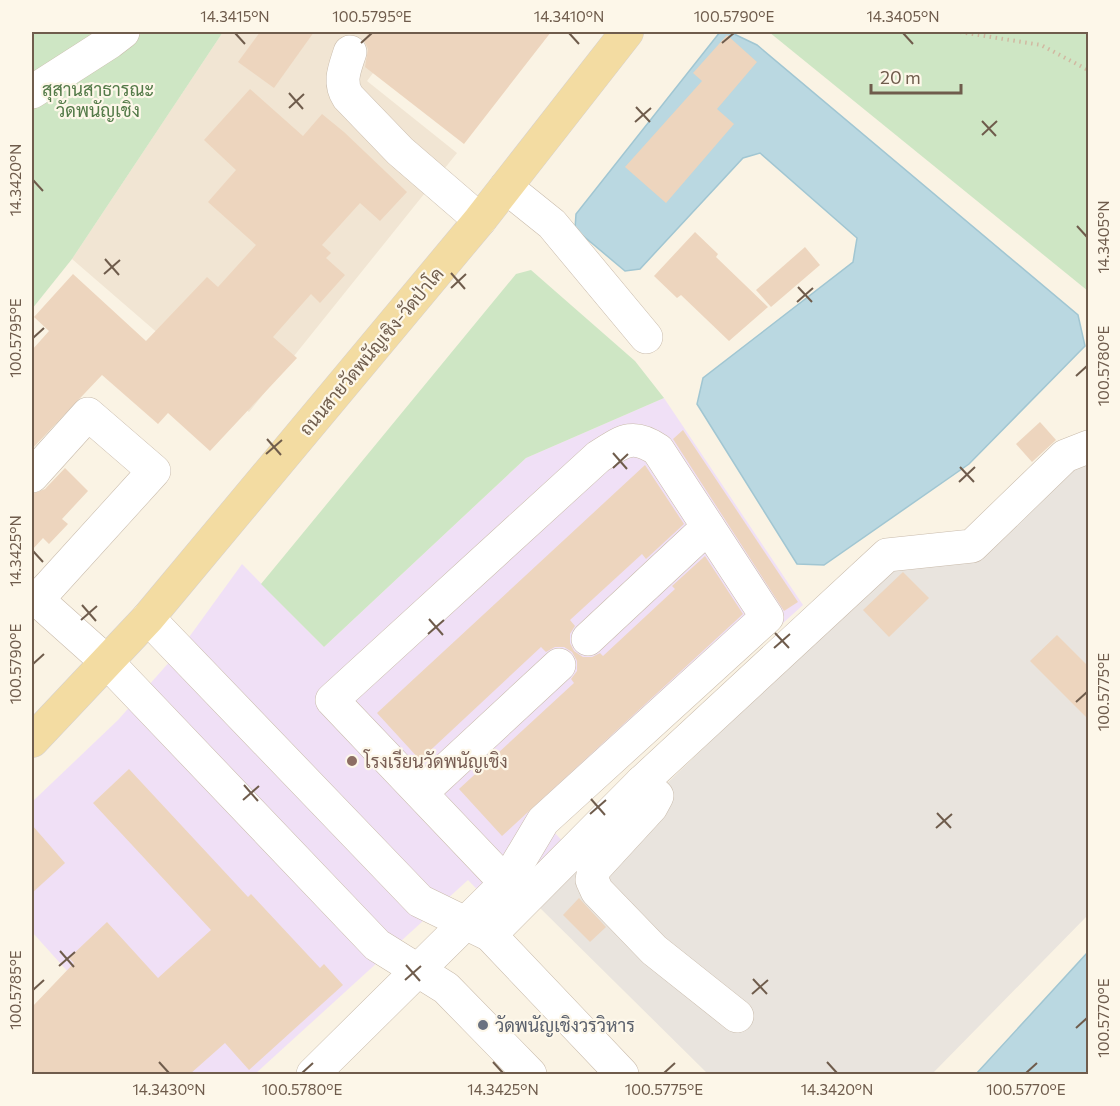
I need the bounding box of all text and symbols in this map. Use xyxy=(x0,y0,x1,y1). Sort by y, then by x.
text: 14.3415°N xyxy=(200,7,270,25)
text: 100.5795°E xyxy=(332,7,412,25)
text: 14.3410°N xyxy=(534,7,604,25)
text: 100.5790°E xyxy=(694,7,774,25)
text: 14.3405°N xyxy=(866,7,940,25)
scale bar xyxy=(871,57,961,95)
text: 20 m xyxy=(880,66,921,88)
park label: สุสานสาธารณะ วัดพนัญเชิง xyxy=(42,78,154,122)
text: 14.3420°N xyxy=(6,144,24,216)
text: 14.3405°N xyxy=(1094,200,1112,274)
street label: ถนนสายวัดพนัญเชิง-วัดป่าโค xyxy=(294,262,448,440)
text: 100.5795°E xyxy=(6,298,24,378)
text: 100.5780°E xyxy=(1094,326,1112,406)
text: 14.3425°N xyxy=(6,515,24,587)
text: 100.5790°E xyxy=(6,624,24,704)
text: 100.5775°E xyxy=(1094,653,1112,731)
place label: โรงเรียนวัดพนัญเชิง xyxy=(363,749,508,773)
marker: โรงเรียนวัดพนัญเชิง xyxy=(345,754,359,768)
text: 100.5785°E xyxy=(6,950,24,1030)
text: 100.5770°E xyxy=(1094,978,1112,1058)
place label: วัดพนัญเชิงวรวิหาร xyxy=(495,1014,635,1037)
marker: วัดพนัญเชิงวรวิหาร xyxy=(476,1018,490,1032)
text: 14.3430°N xyxy=(132,1080,206,1098)
text: 100.5780°E xyxy=(262,1080,342,1098)
text: 14.3425°N xyxy=(467,1080,539,1098)
text: 100.5775°E xyxy=(625,1080,703,1098)
text: 14.3420°N xyxy=(801,1080,873,1098)
text: 100.5770°E xyxy=(986,1080,1066,1098)

